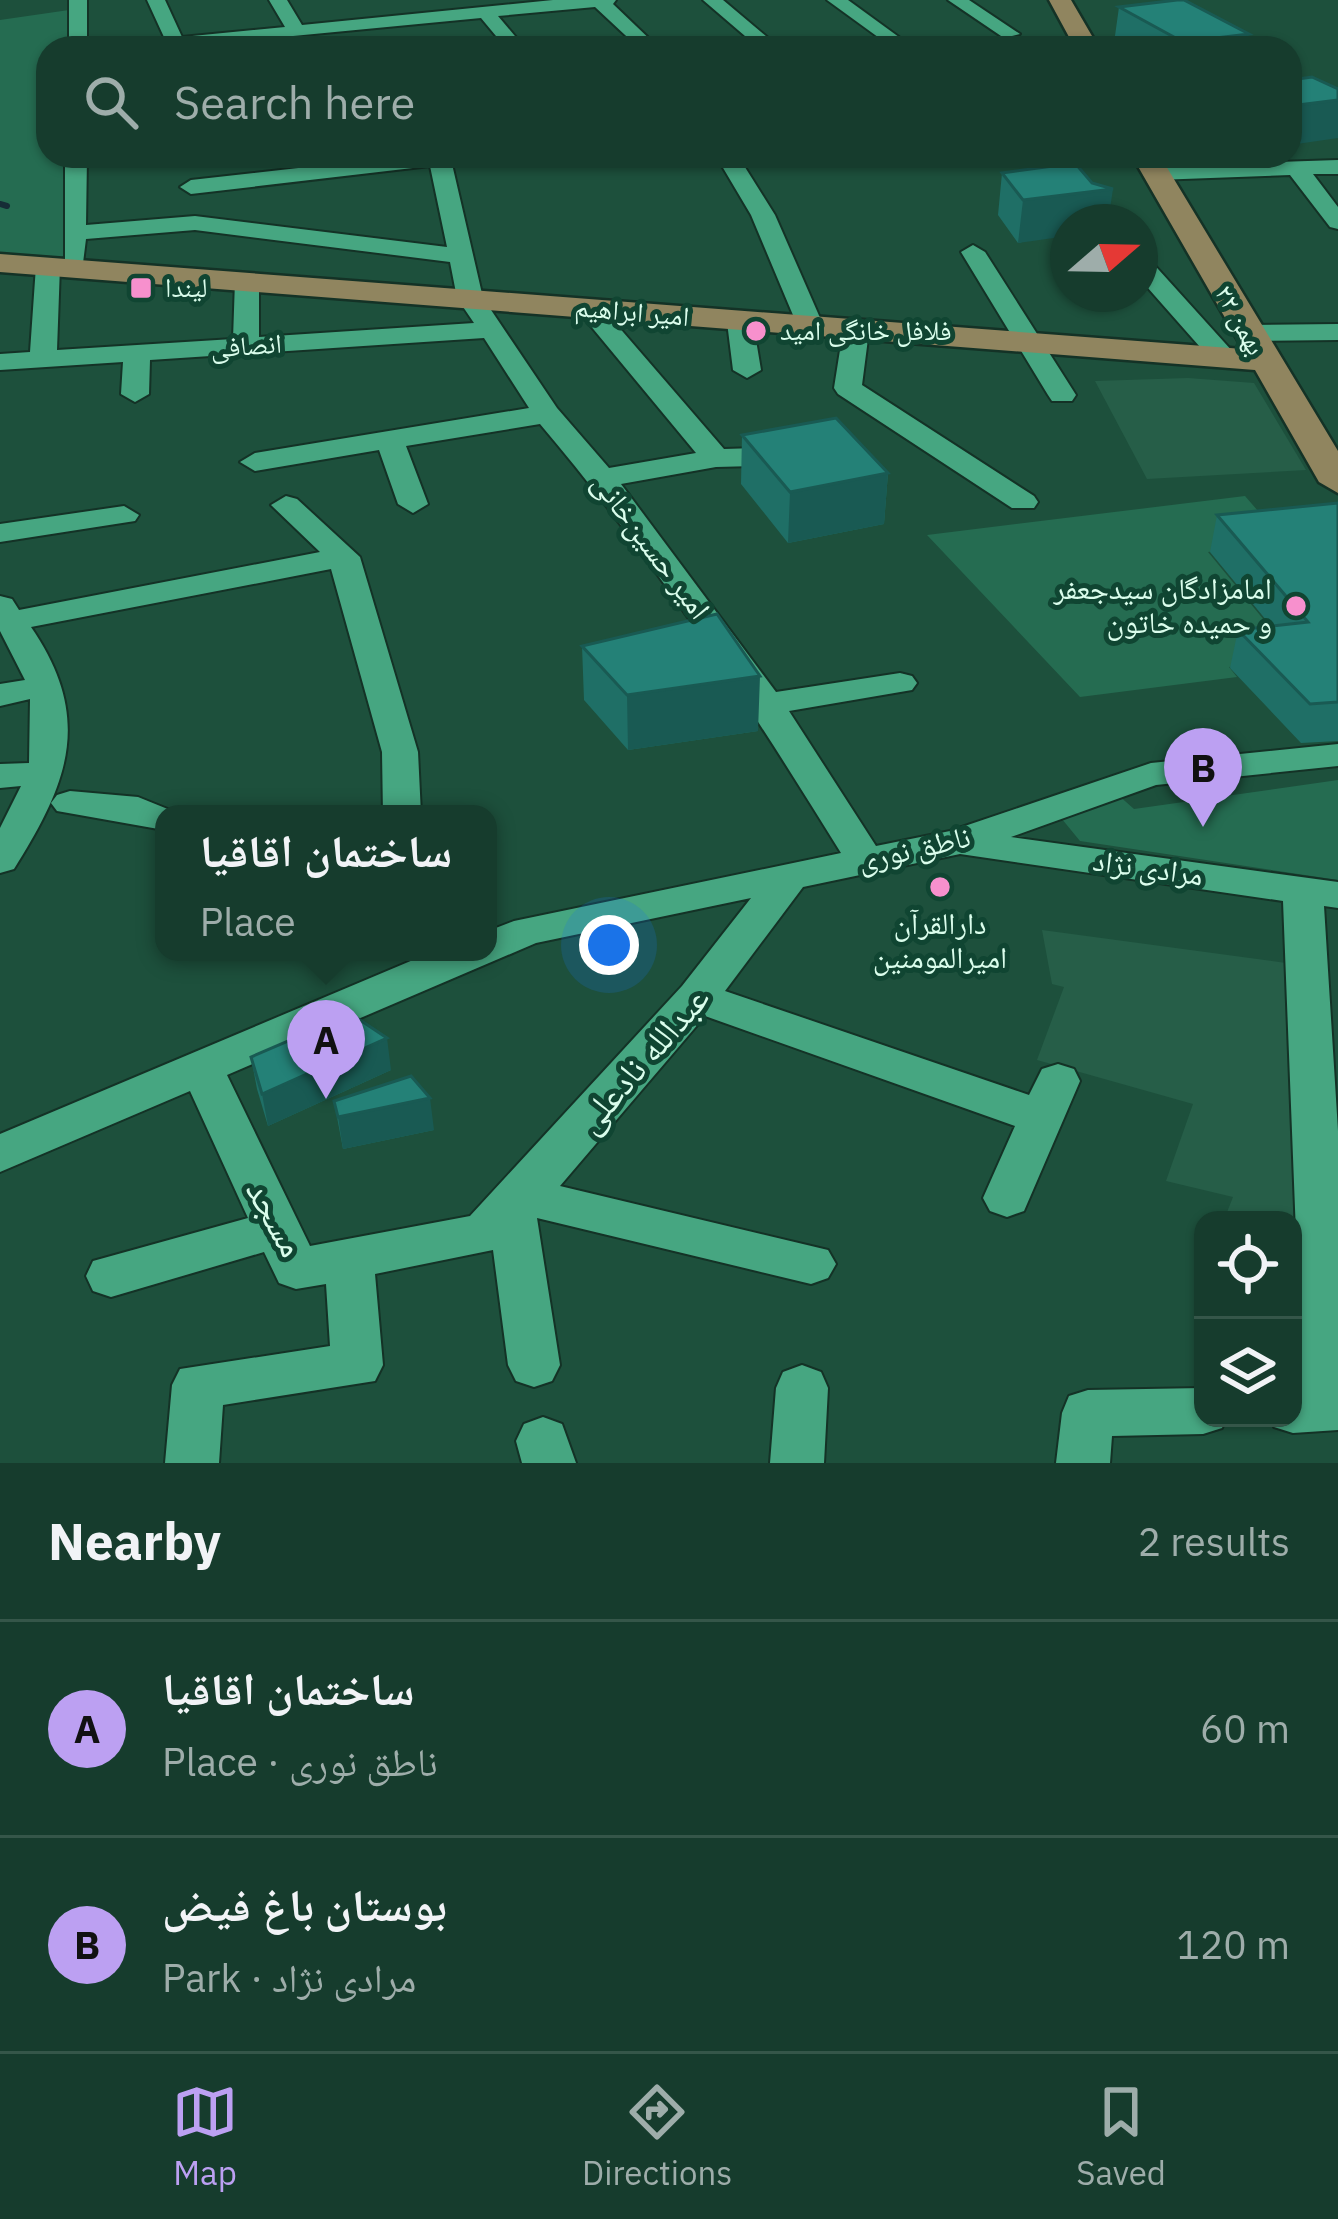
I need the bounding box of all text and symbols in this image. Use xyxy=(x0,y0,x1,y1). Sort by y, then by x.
search box xyxy=(36,36,1302,168)
icon: search xyxy=(78,69,144,135)
text: Search here xyxy=(174,73,415,131)
north arrow xyxy=(1050,204,1158,312)
place label: لیندا xyxy=(165,269,208,304)
marker: لیندا xyxy=(128,275,154,301)
street label: ۲۲ بهمن xyxy=(1208,278,1275,361)
street label: امیر ابراهیم xyxy=(573,288,691,335)
place label: فلافل خانگی امید xyxy=(780,312,951,347)
marker: فلافل خانگی امید xyxy=(743,318,769,344)
street label: انصافی xyxy=(209,325,283,364)
street label: امیر حسین‌خانی xyxy=(584,464,720,626)
place label: امامزادگان سیدجعفر و حمیده خاتون xyxy=(1053,568,1272,641)
marker: امامزادگان سیدجعفر و حمیده خاتون xyxy=(1283,593,1309,619)
pin: B xyxy=(1164,728,1242,827)
popup xyxy=(155,805,497,961)
street label: ناطق نوری xyxy=(854,816,974,879)
text: ساختمان اقاقیا xyxy=(200,821,452,879)
street label: مرادی نژاد xyxy=(1091,839,1206,894)
marker: دارالقرآن امیرالمومنین xyxy=(927,874,953,900)
text: Place xyxy=(200,896,296,947)
place label: دارالقرآن امیرالمومنین xyxy=(873,903,1007,976)
your location xyxy=(579,915,639,975)
street label: عبدالله نادعلی xyxy=(564,975,719,1142)
pin: A xyxy=(287,1000,365,1099)
street label: مسجد xyxy=(236,1171,317,1265)
map controls xyxy=(1194,1211,1302,1427)
button: locate xyxy=(1194,1211,1302,1319)
button: layers xyxy=(1194,1319,1302,1427)
text: Nearby xyxy=(48,1508,221,1574)
text: 2 results xyxy=(1138,1516,1290,1567)
text: ساختمان اقاقیا xyxy=(162,1659,415,1717)
text: A xyxy=(74,1703,100,1754)
text: 60 m xyxy=(1200,1703,1290,1754)
text: Place · ناطق نوری xyxy=(162,1736,438,1787)
text: بوستان باغ فیض xyxy=(162,1875,447,1933)
text: B xyxy=(74,1919,100,1970)
text: 120 m xyxy=(1177,1919,1290,1970)
text: Park · مرادی نژاد xyxy=(162,1952,416,2003)
tab: Map xyxy=(172,2079,238,2194)
tab: Directions xyxy=(582,2079,732,2194)
tab: Saved xyxy=(1076,2079,1166,2194)

